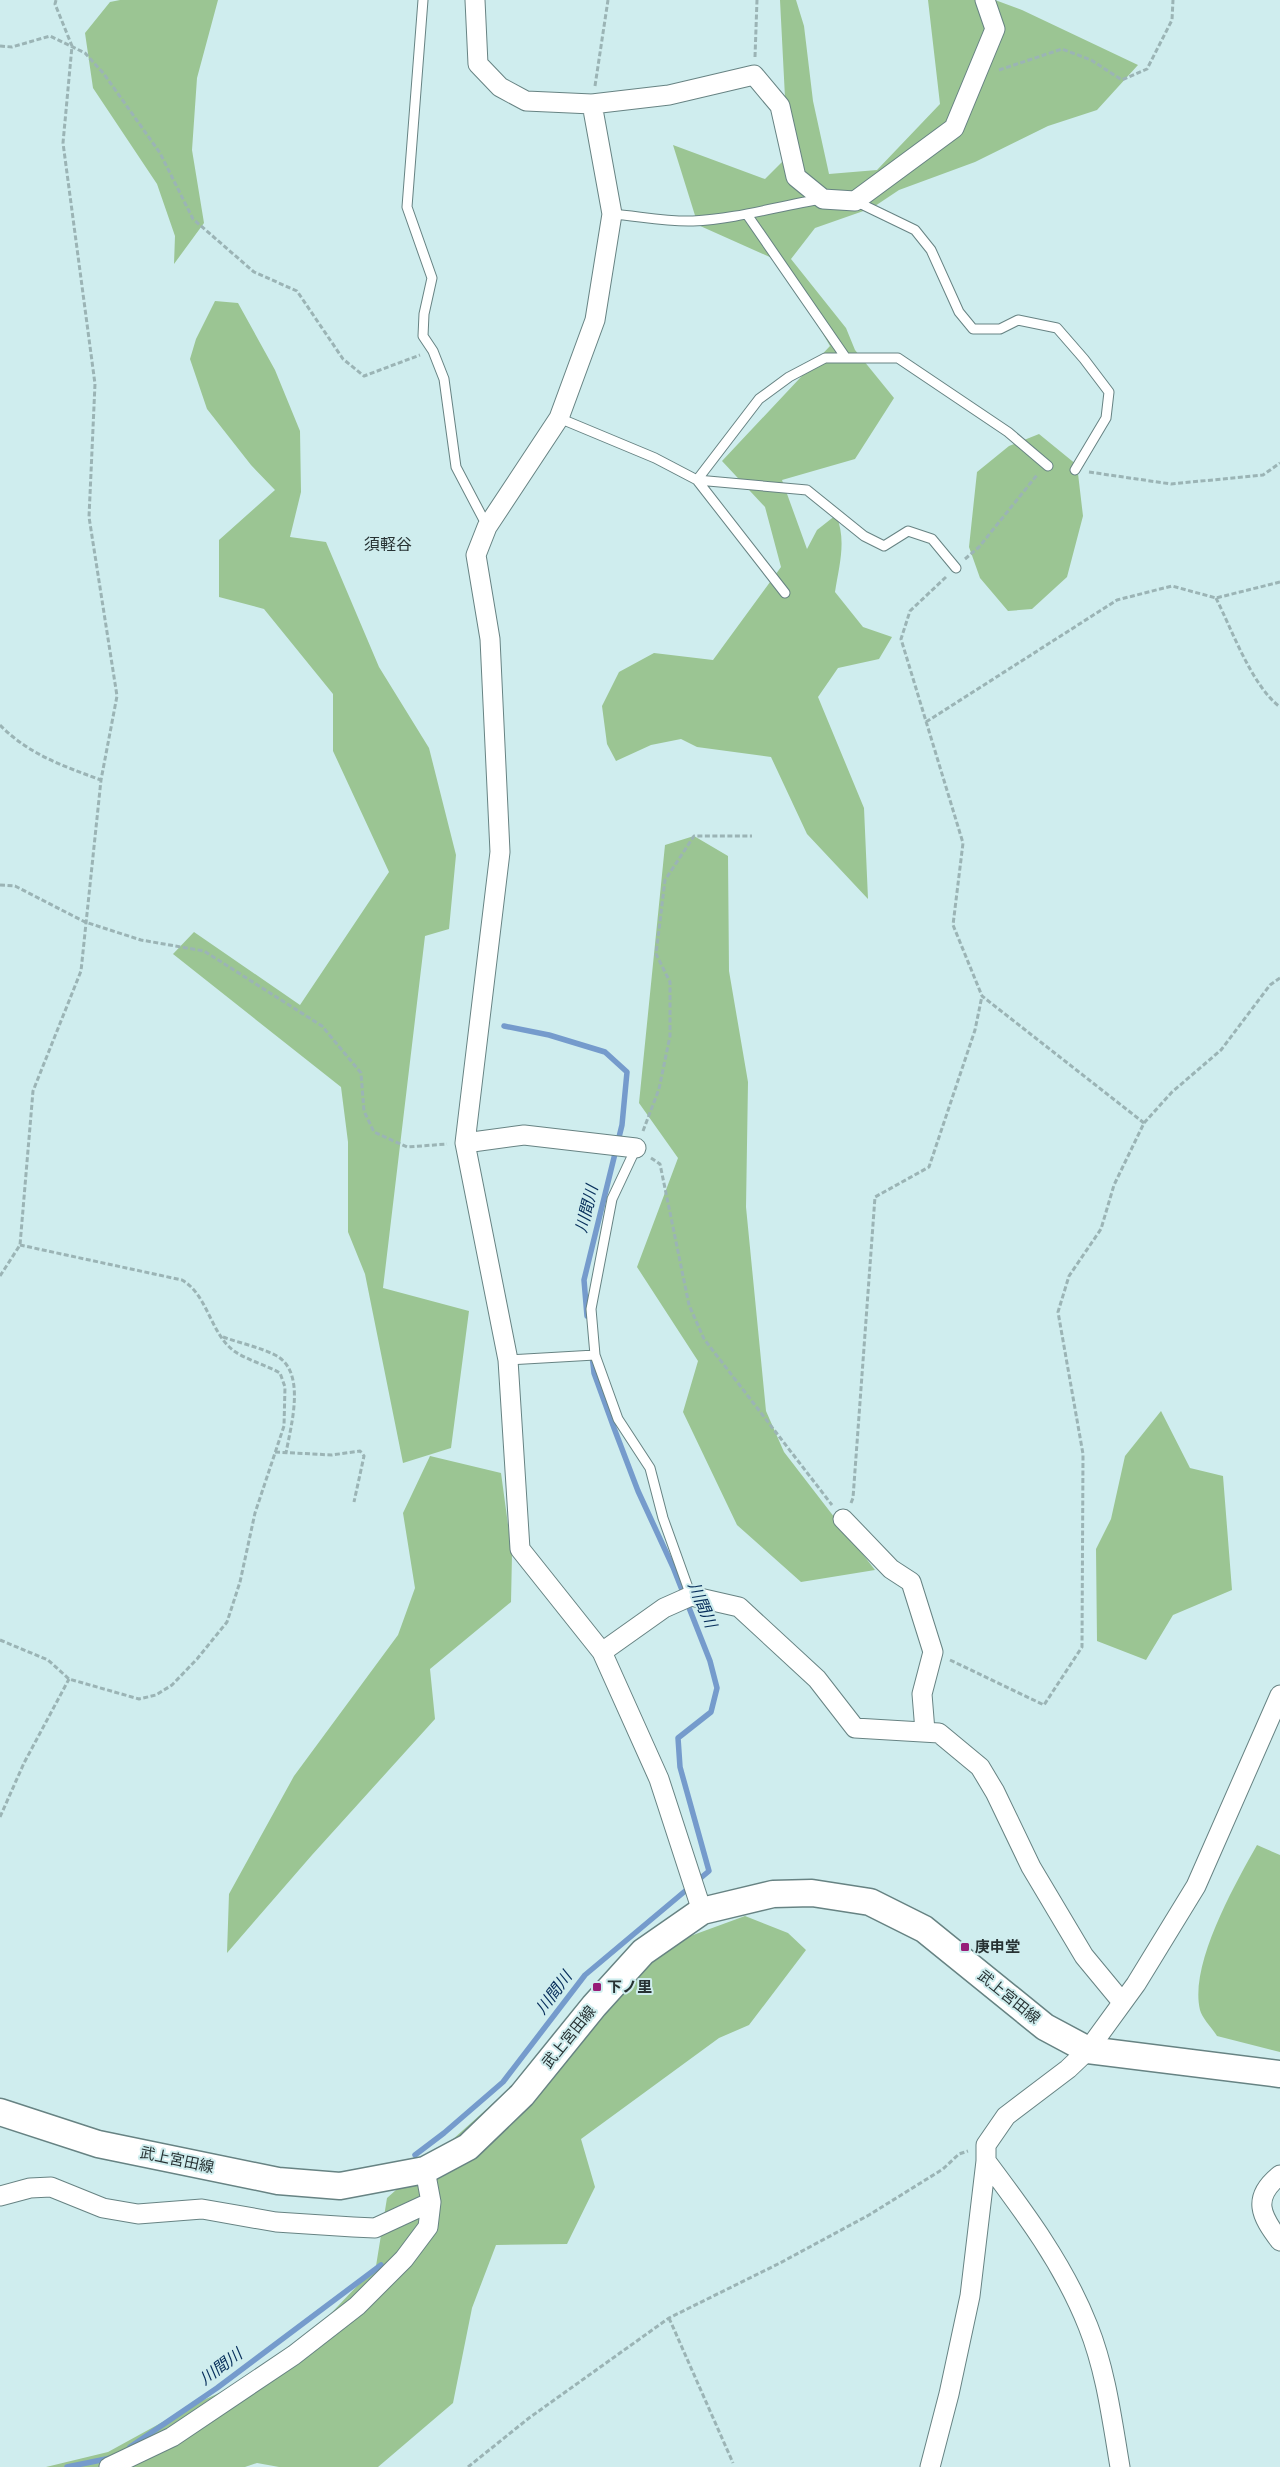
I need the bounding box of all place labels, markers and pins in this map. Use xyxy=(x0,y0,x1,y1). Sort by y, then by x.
place label: 庚申堂 xyxy=(975,1937,1020,1957)
marker: 庚申堂 xyxy=(959,1941,971,1953)
place label: 下ノ里 xyxy=(607,1977,652,1997)
marker: 下ノ里 xyxy=(591,1981,603,1993)

